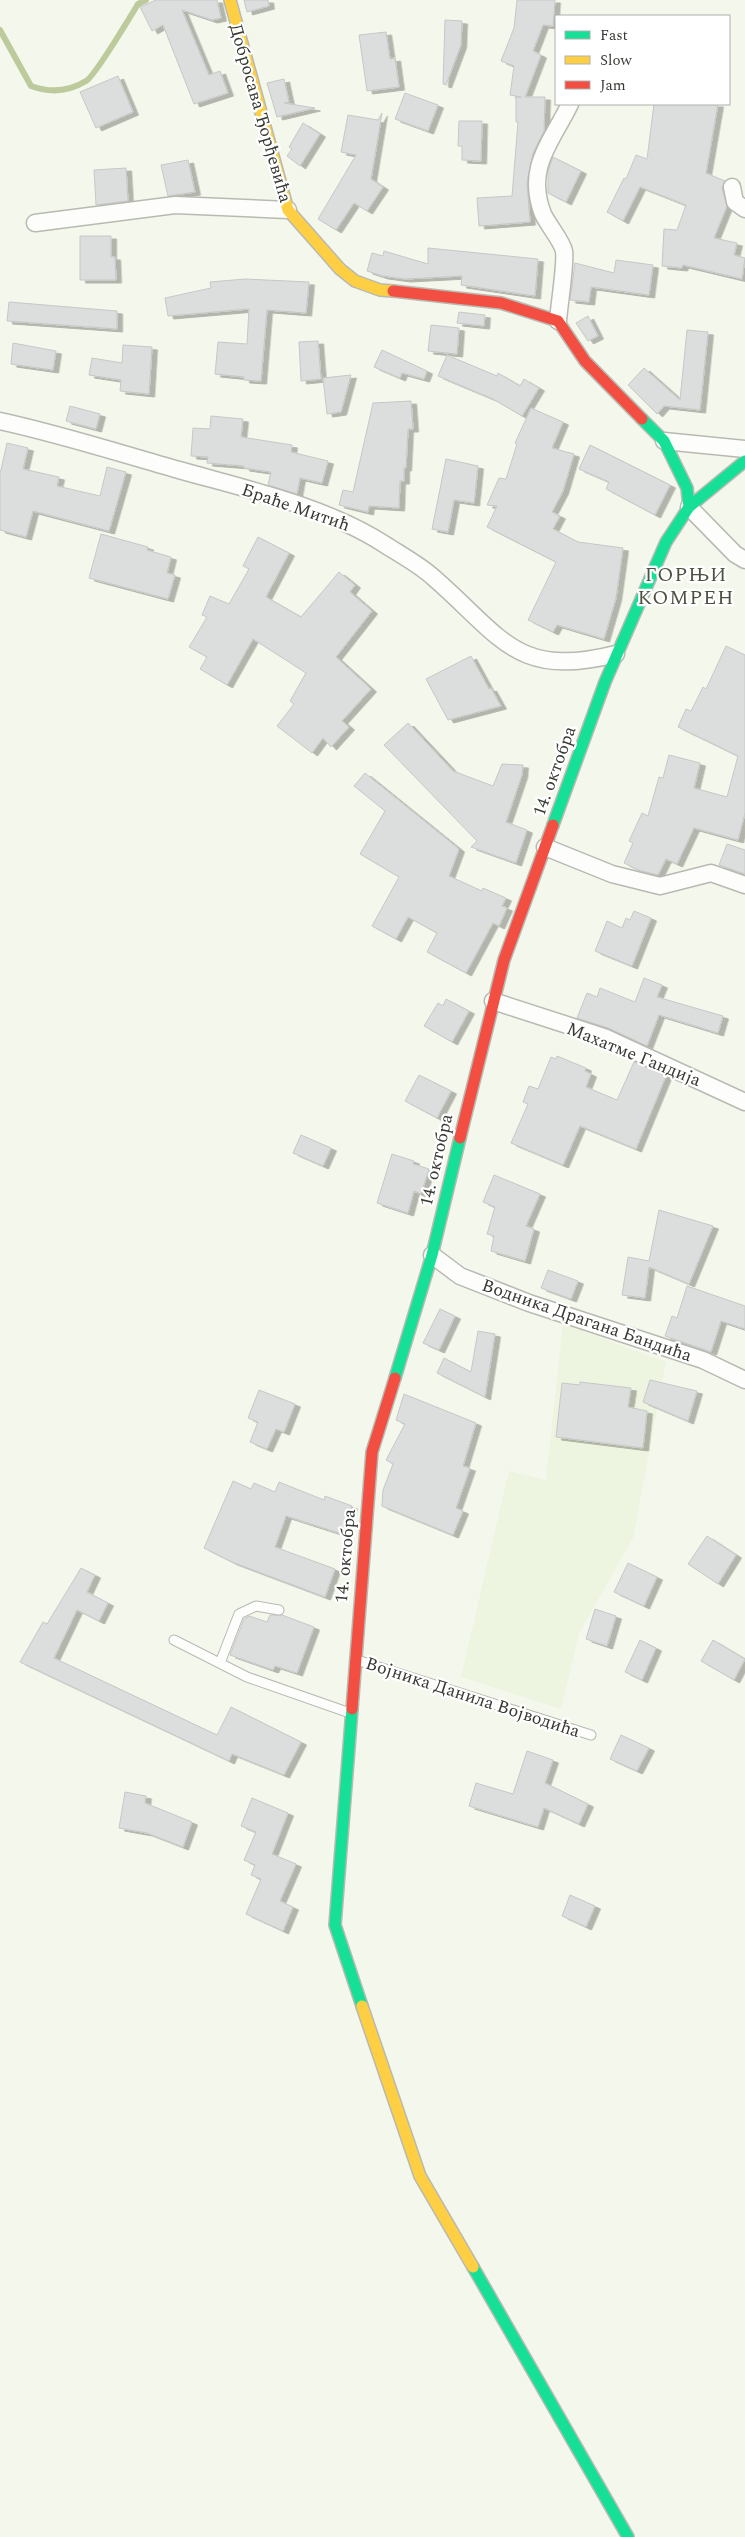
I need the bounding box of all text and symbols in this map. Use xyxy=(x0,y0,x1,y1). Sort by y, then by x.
legend xyxy=(555,15,730,105)
street label: Добросава Ђорђевића xyxy=(222,20,299,206)
text: Fast xyxy=(600,24,628,47)
text: Slow xyxy=(600,49,632,72)
text: Jam xyxy=(600,74,626,97)
street label: Браће Митић xyxy=(238,476,354,539)
district label: ГОРЊИ КОМРЕН xyxy=(638,560,734,613)
street label: 14. октобра xyxy=(526,722,583,820)
street label: Махатме Гандија xyxy=(563,1015,705,1094)
street label: 14. октобра xyxy=(413,1111,460,1209)
street label: Водника Драгана Бандића xyxy=(478,1272,696,1369)
street label: 14. октобра xyxy=(328,1508,363,1604)
street label: Војника Данила Војводића xyxy=(362,1650,584,1745)

